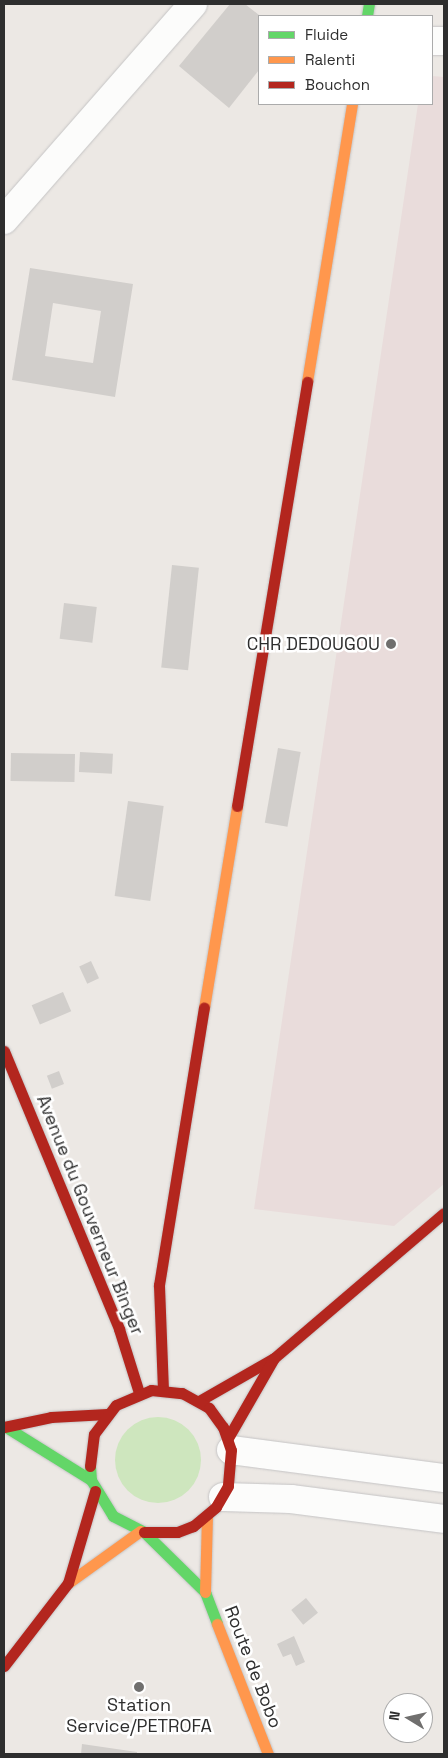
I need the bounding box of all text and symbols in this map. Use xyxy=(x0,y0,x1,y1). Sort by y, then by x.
legend xyxy=(258,15,433,105)
text: Fluide xyxy=(305,25,348,44)
text: Ralenti xyxy=(305,50,355,69)
text: Bouchon xyxy=(305,75,370,94)
place label: CHR DEDOUGOU xyxy=(247,633,380,655)
marker: CHR DEDOUGOU xyxy=(384,637,398,651)
street label: Avenue du Gouverneur Binger xyxy=(32,1092,148,1338)
street label: Route de Bobo xyxy=(220,1603,286,1731)
marker: Station Service/PETROFA xyxy=(133,1681,145,1693)
north arrow xyxy=(383,1693,433,1743)
place label: Station Service/PETROFA xyxy=(66,1695,212,1738)
text: N xyxy=(385,1710,404,1722)

